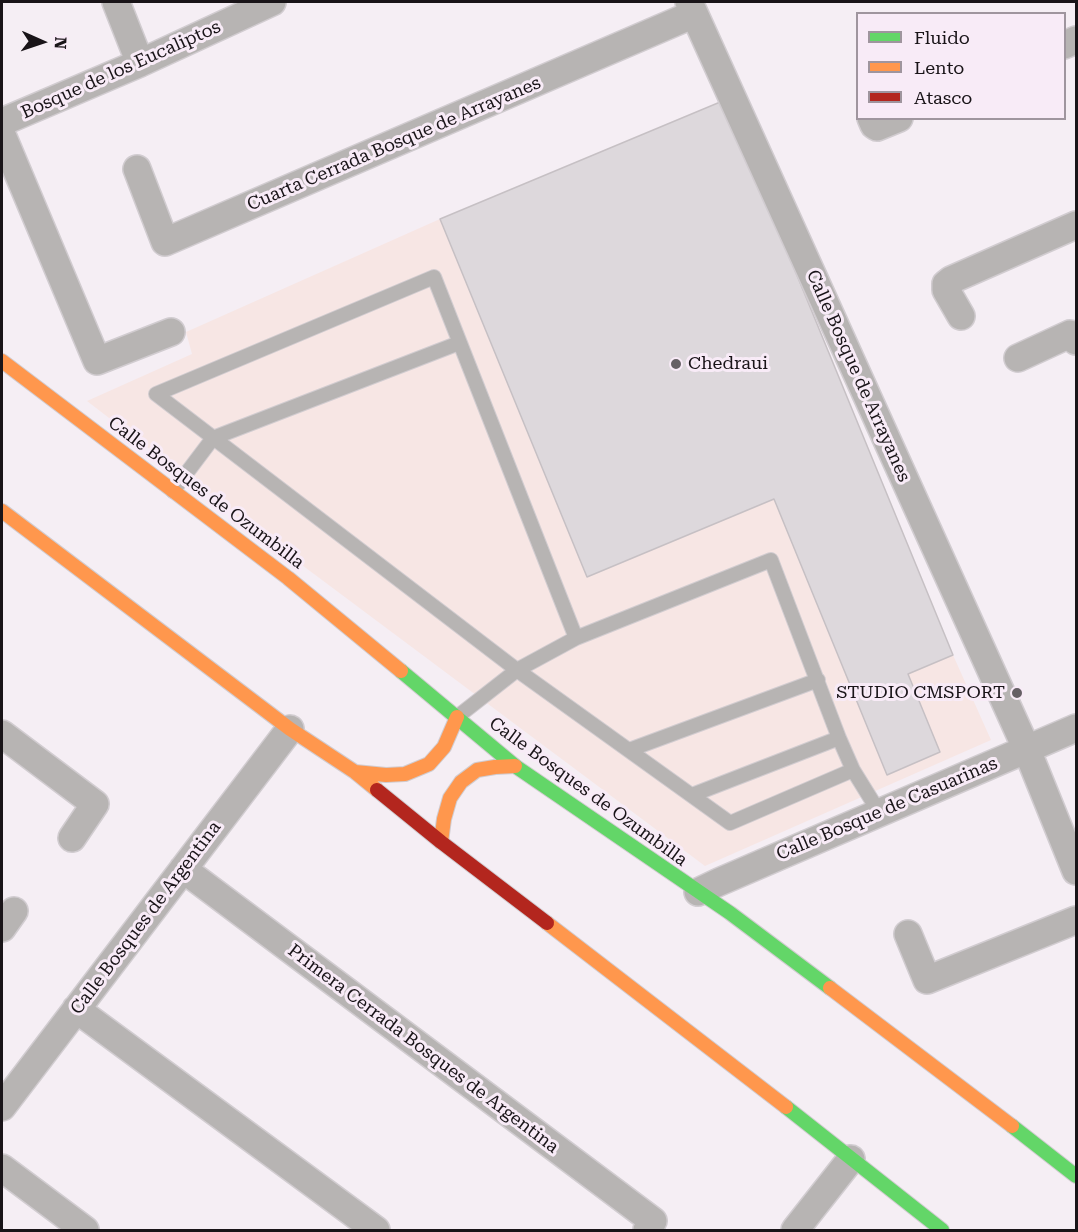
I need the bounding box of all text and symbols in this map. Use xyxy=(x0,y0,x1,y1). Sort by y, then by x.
north arrow xyxy=(12,12,72,72)
legend xyxy=(856,12,1066,120)
street label: Bosque de los Eucaliptos xyxy=(18,16,224,124)
text: Fluido xyxy=(914,27,970,48)
text: N xyxy=(51,36,70,50)
text: Lento xyxy=(914,57,964,78)
street label: Cuarta Cerrada Bosque de Arrayanes xyxy=(244,72,544,216)
text: Atasco xyxy=(914,87,972,108)
street label: Calle Bosque de Arrayanes xyxy=(801,267,915,485)
place label: Chedraui xyxy=(688,353,768,375)
marker: Chedraui xyxy=(669,357,683,371)
street label: Calle Bosques de Ozumbilla xyxy=(104,412,308,574)
place label: STUDIO CMSPORT xyxy=(836,682,1005,704)
marker: STUDIO CMSPORT xyxy=(1010,686,1024,700)
street label: Calle Bosques de Ozumbilla xyxy=(485,713,691,871)
street label: Calle Bosque de Casuarinas xyxy=(773,753,1001,865)
street label: Calle Bosques de Argentina xyxy=(66,817,226,1019)
street label: Primera Cerrada Bosques de Argentina xyxy=(283,940,563,1158)

